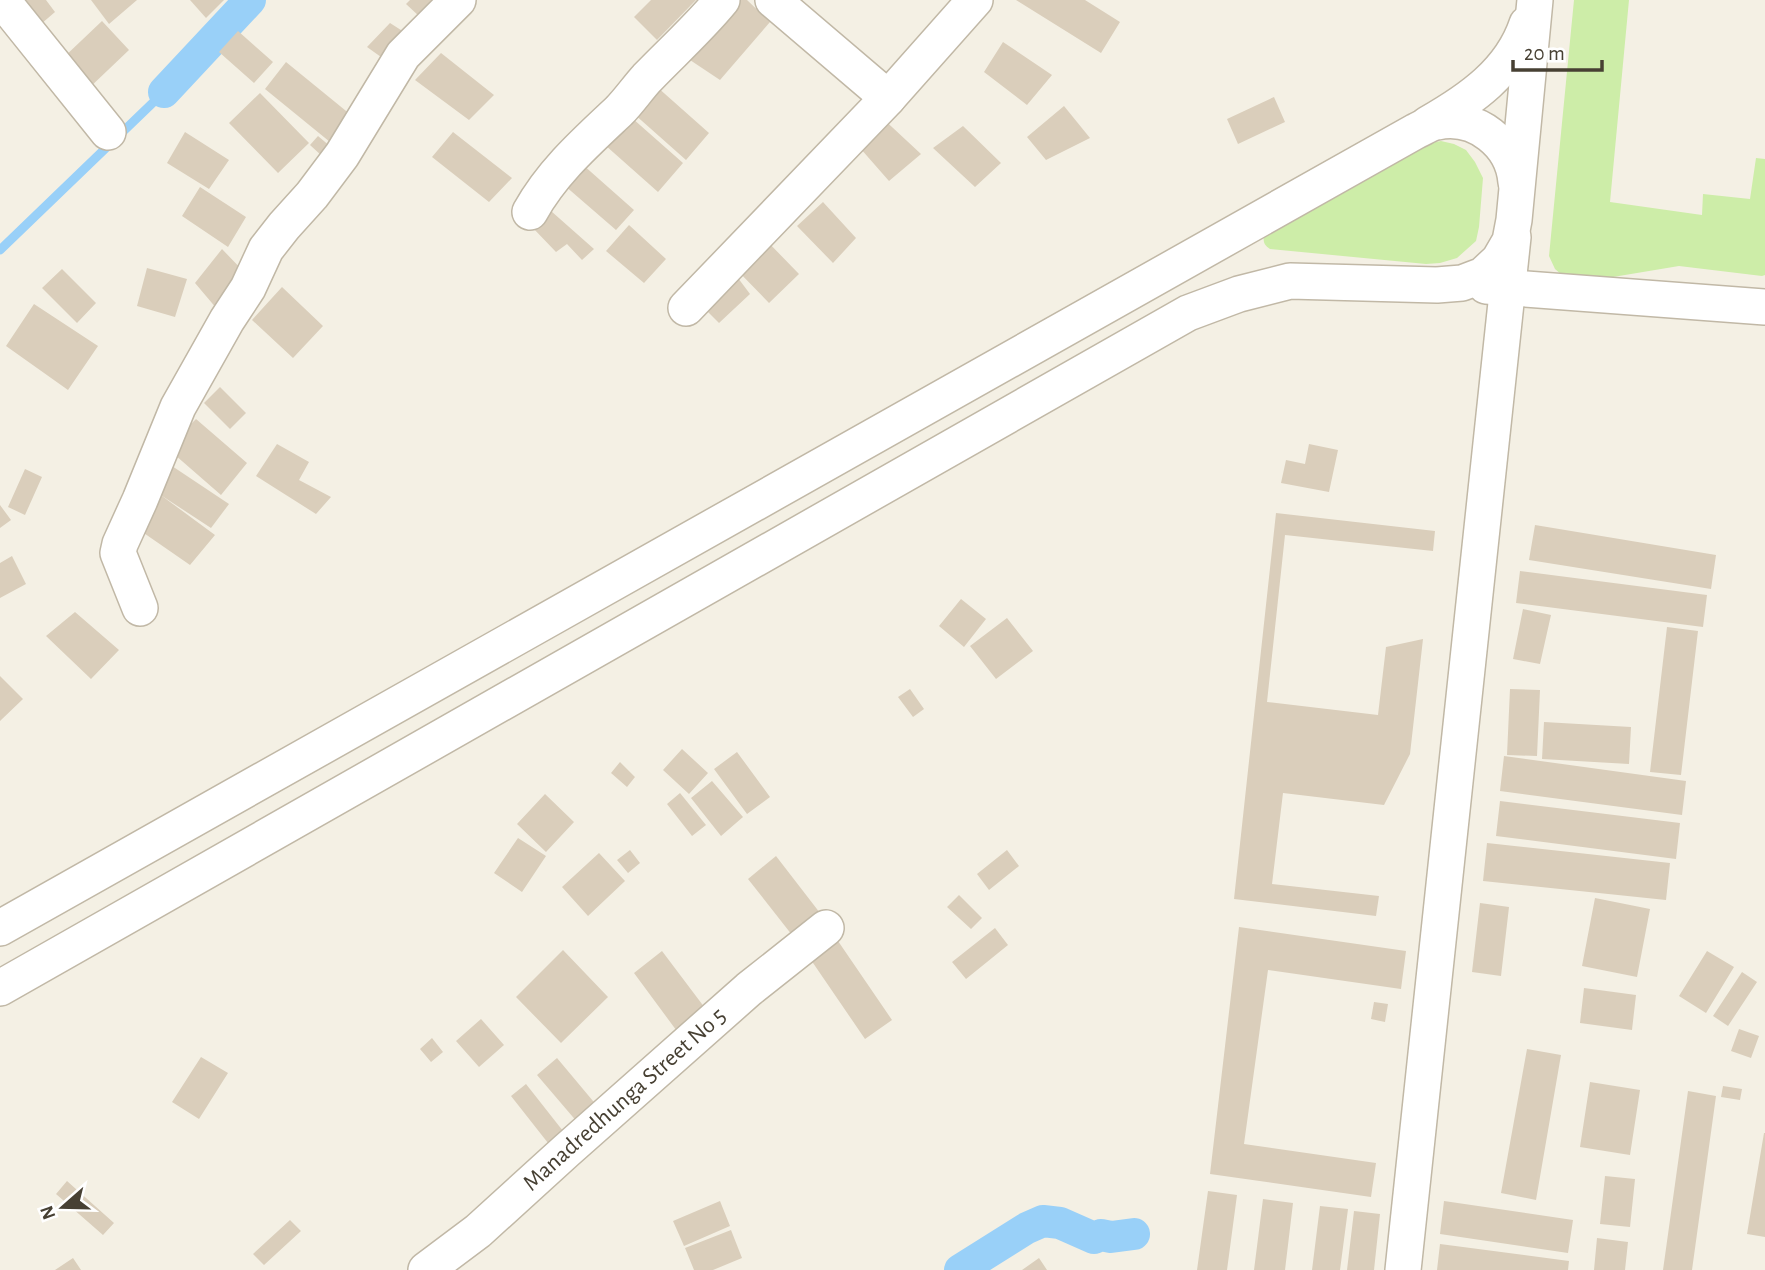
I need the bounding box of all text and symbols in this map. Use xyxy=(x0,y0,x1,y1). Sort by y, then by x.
scale bar xyxy=(1513,28,1602,72)
text: 20 m xyxy=(1524,43,1565,64)
street label: Manadredhunga Street No 5 xyxy=(519,1003,731,1196)
north arrow xyxy=(28,1172,98,1242)
text: N xyxy=(37,1203,60,1222)

